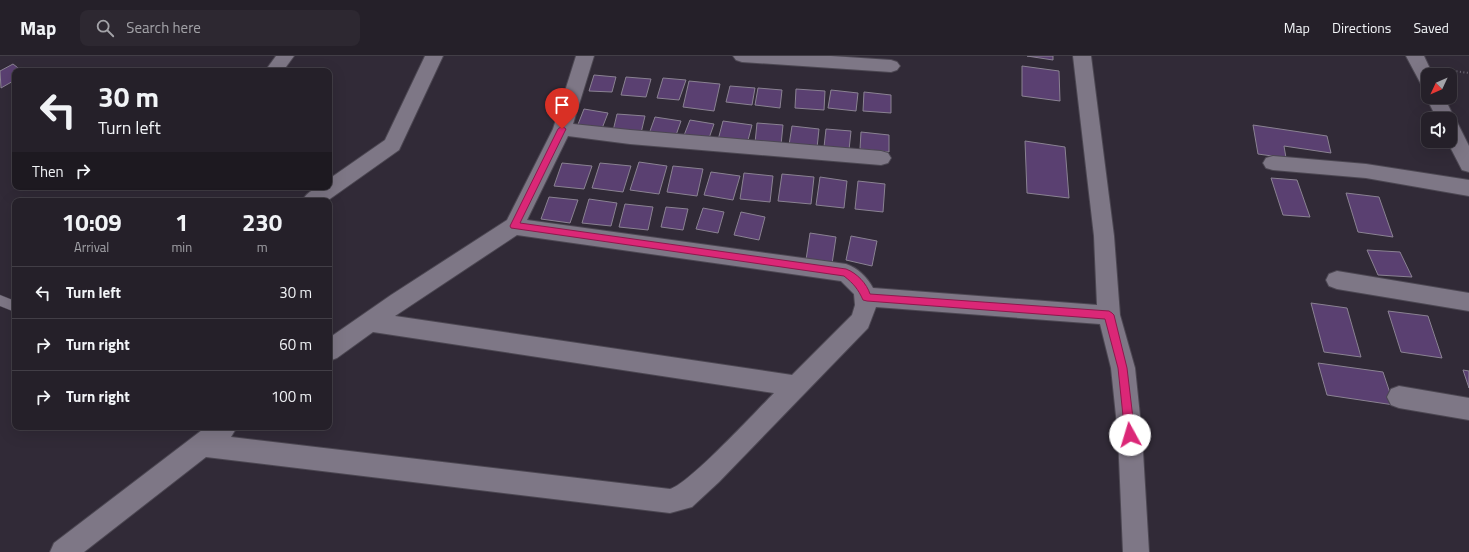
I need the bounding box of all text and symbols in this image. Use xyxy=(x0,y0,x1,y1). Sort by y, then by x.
search box xyxy=(80,10,360,46)
text: Map xyxy=(20,13,56,42)
text: Search here xyxy=(126,16,201,39)
icon: search xyxy=(94,17,116,39)
text: Map xyxy=(1284,17,1310,38)
text: Directions xyxy=(1332,17,1391,38)
text: Saved xyxy=(1413,17,1449,38)
north arrow xyxy=(1421,68,1457,104)
map controls xyxy=(1421,68,1457,148)
text: 30 m xyxy=(98,75,159,118)
icon: left xyxy=(32,84,84,136)
pin xyxy=(545,88,579,129)
icon: arrive xyxy=(551,94,573,116)
button: sound xyxy=(1421,112,1457,148)
text: Turn left xyxy=(98,114,161,141)
text: Then xyxy=(32,160,64,183)
icon: right xyxy=(72,160,94,182)
text: 10:09 xyxy=(62,204,122,240)
text: 1 xyxy=(175,204,189,240)
text: 230 xyxy=(242,204,282,240)
text: Arrival xyxy=(74,237,109,257)
text: min xyxy=(171,237,192,257)
text: m xyxy=(257,237,268,257)
text: Turn left xyxy=(66,281,121,304)
text: 30 m xyxy=(279,281,312,304)
icon: left xyxy=(32,282,54,304)
text: Turn right xyxy=(66,333,130,356)
text: 60 m xyxy=(279,333,312,356)
icon: right xyxy=(32,334,54,356)
text: Turn right xyxy=(66,385,130,408)
text: 100 m xyxy=(271,385,312,408)
icon: right xyxy=(32,386,54,408)
position arrow xyxy=(1109,414,1151,456)

